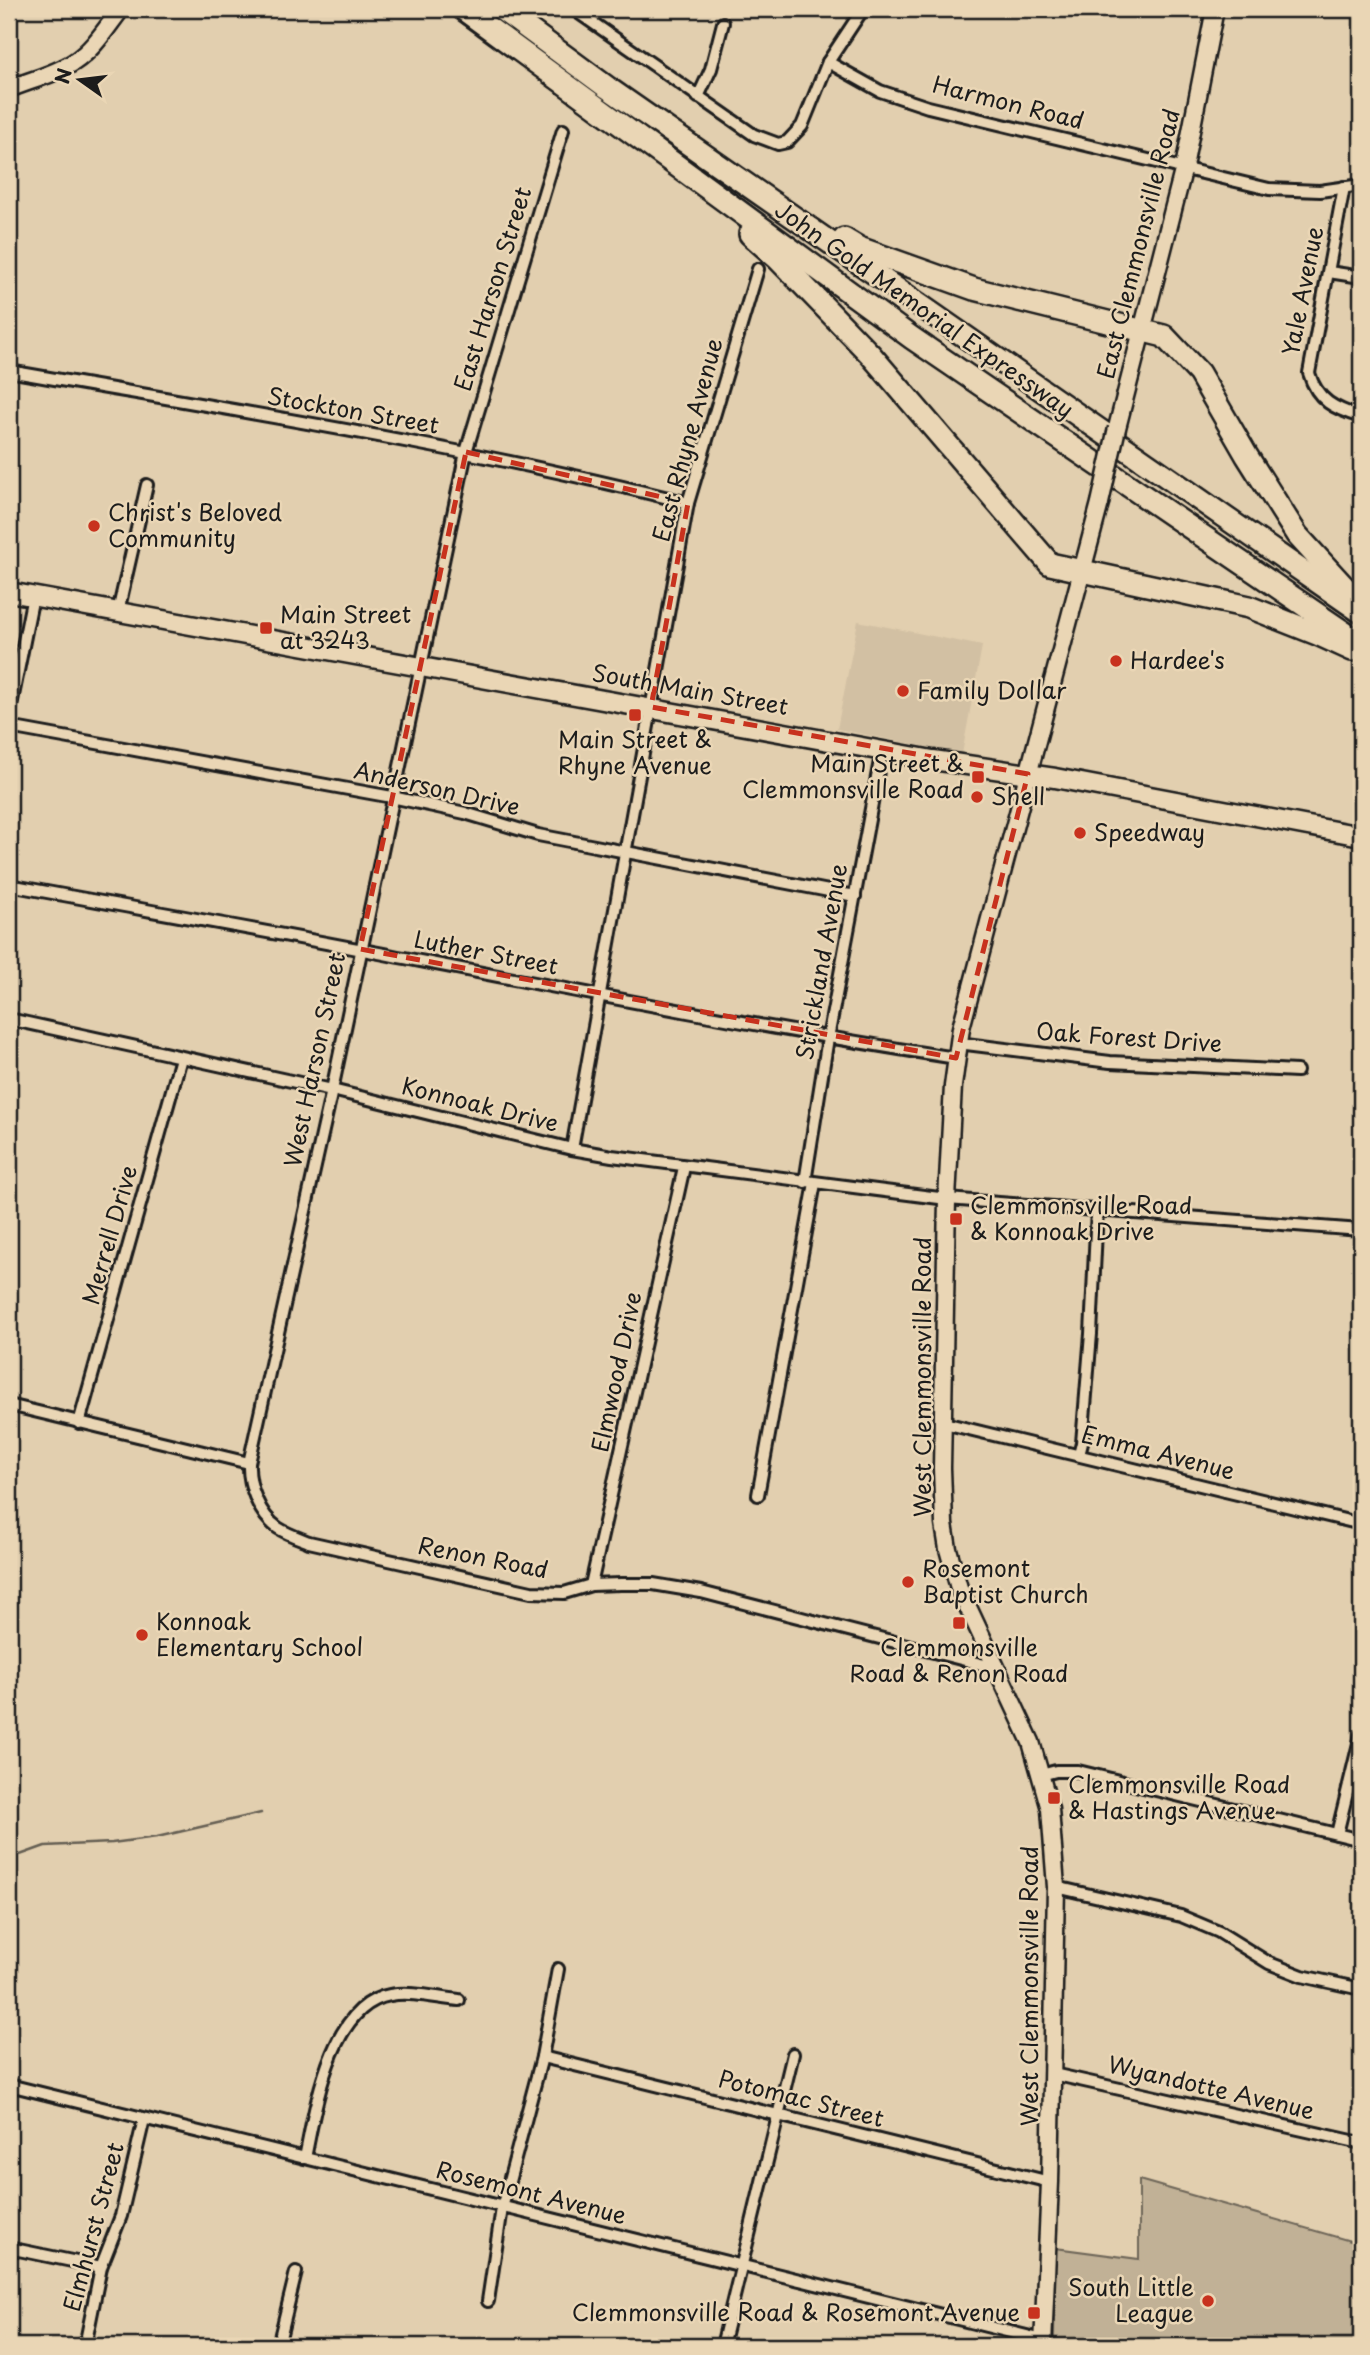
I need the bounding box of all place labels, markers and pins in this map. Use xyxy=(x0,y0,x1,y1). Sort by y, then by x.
place label: Christ's Beloved Community xyxy=(108,494,282,555)
marker: Christ's Beloved Community xyxy=(86,518,102,534)
place label: Main Street at 3243 xyxy=(280,596,411,657)
marker: Main Street at 3243 xyxy=(258,620,274,636)
place label: Hardee's xyxy=(1130,642,1225,677)
marker: Hardee's xyxy=(1108,653,1124,669)
place label: Family Dollar xyxy=(917,672,1067,707)
marker: Family Dollar xyxy=(895,683,911,699)
marker: Main Street & Rhyne Avenue xyxy=(627,707,643,723)
place label: Main Street & Rhyne Avenue xyxy=(558,721,712,782)
place label: Main Street & Clemmonsville Road xyxy=(742,745,964,806)
marker: Main Street & Clemmonsville Road xyxy=(970,769,986,785)
place label: Shell xyxy=(991,778,1045,813)
marker: Shell xyxy=(969,789,985,805)
place label: Speedway xyxy=(1094,814,1205,849)
marker: Speedway xyxy=(1072,825,1088,841)
place label: Clemmonsville Road & Konnoak Drive xyxy=(970,1187,1192,1248)
marker: Clemmonsville Road & Konnoak Drive xyxy=(948,1211,964,1227)
place label: Rosemont Baptist Church xyxy=(922,1550,1089,1611)
marker: Rosemont Baptist Church xyxy=(900,1574,916,1590)
place label: Konnoak Elementary School xyxy=(156,1603,363,1664)
marker: Clemmonsville Road & Renon Road xyxy=(951,1615,967,1631)
marker: Konnoak Elementary School xyxy=(134,1627,150,1643)
place label: Clemmonsville Road & Renon Road xyxy=(850,1629,1068,1690)
place label: Clemmonsville Road & Hastings Avenue xyxy=(1068,1766,1290,1827)
marker: Clemmonsville Road & Hastings Avenue xyxy=(1046,1790,1062,1806)
place label: South Little League xyxy=(1068,2269,1194,2330)
marker: South Little League xyxy=(1200,2293,1216,2309)
place label: Clemmonsville Road & Rosemont Avenue xyxy=(572,2294,1020,2329)
marker: Clemmonsville Road & Rosemont Avenue xyxy=(1026,2305,1042,2321)

